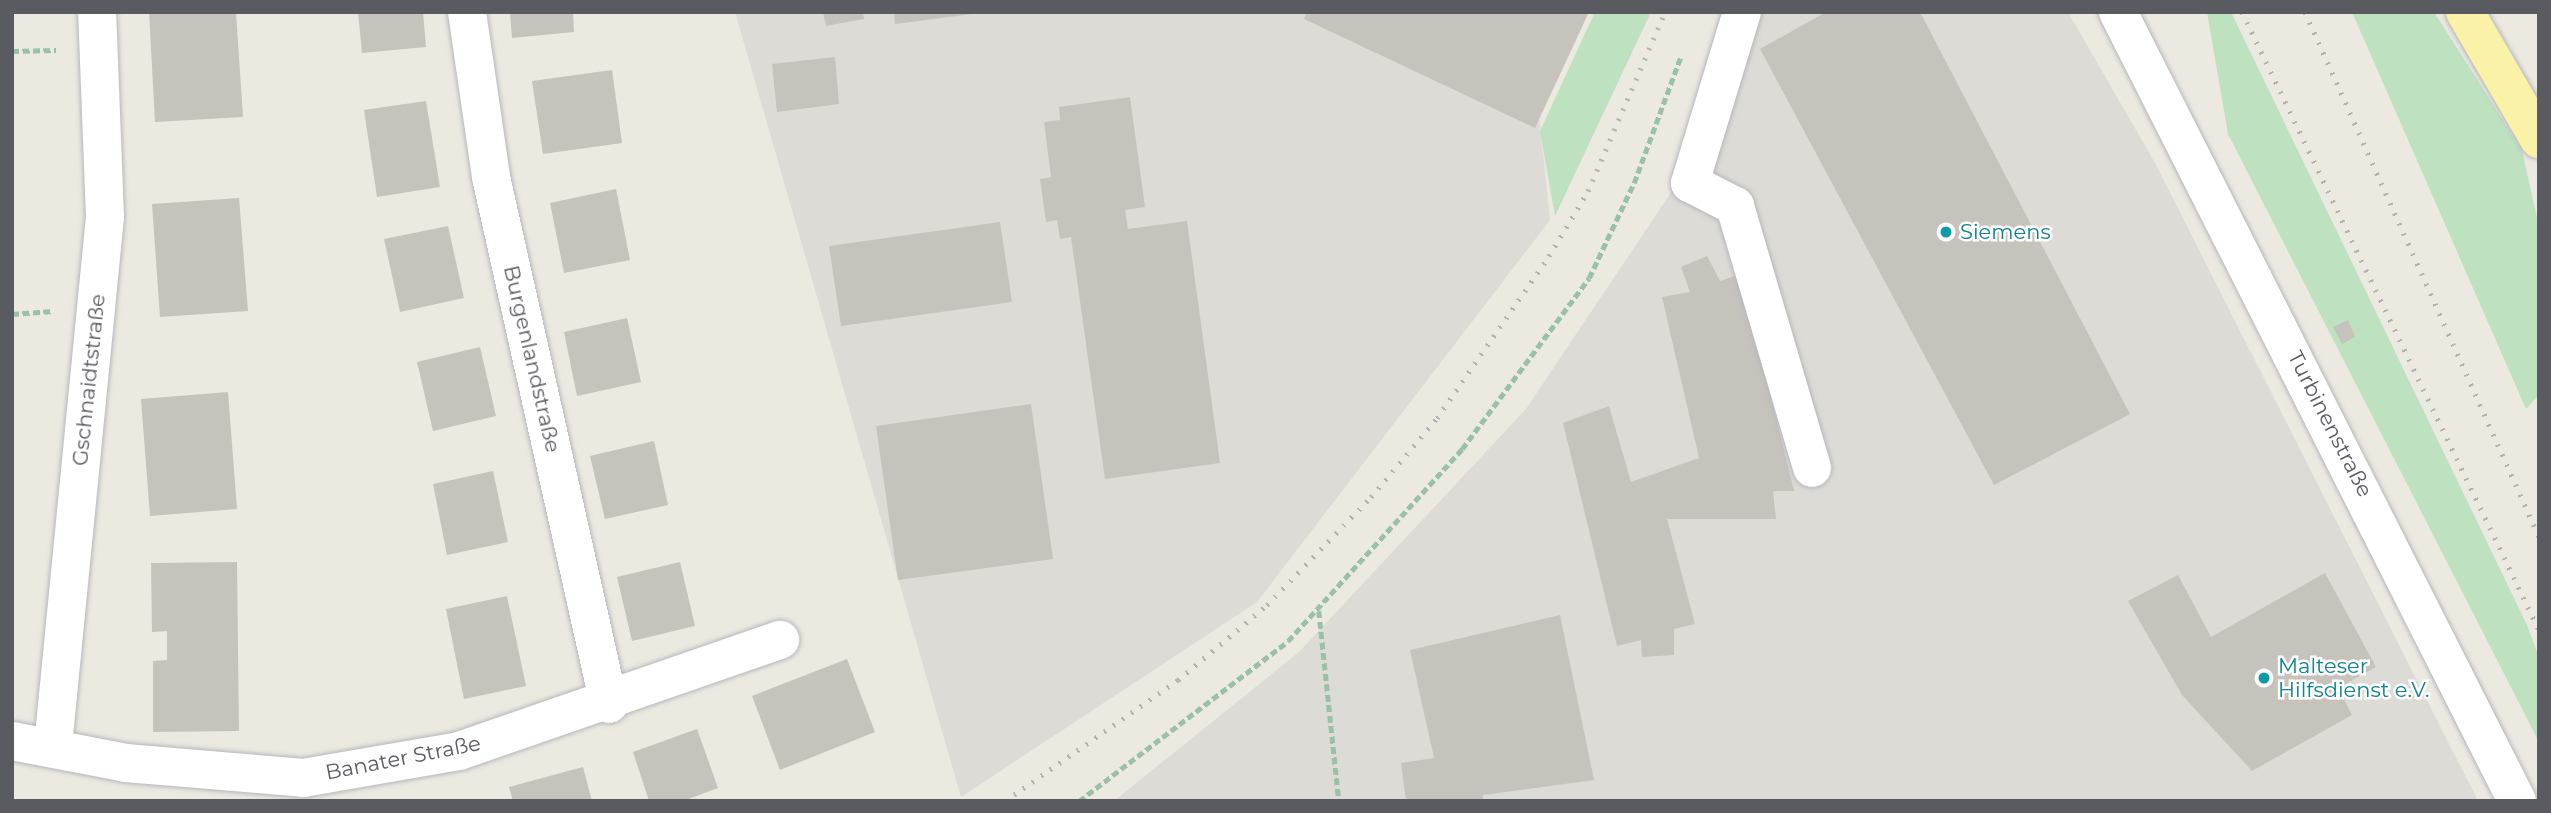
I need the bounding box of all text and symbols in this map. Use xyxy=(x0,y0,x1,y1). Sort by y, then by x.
place label: Siemens xyxy=(1960,219,2051,245)
marker: Siemens xyxy=(1938,224,1954,240)
street label: Burgenlandstraße xyxy=(498,263,566,455)
street label: Gschnaidtstraße xyxy=(67,293,111,467)
street label: Turbinenstraße xyxy=(2282,347,2378,501)
place label: Malteser Hilfsdienst e.V. xyxy=(2278,653,2430,703)
marker: Malteser Hilfsdienst e.V. xyxy=(2256,670,2272,686)
street label: Banater Straße xyxy=(323,731,483,785)

